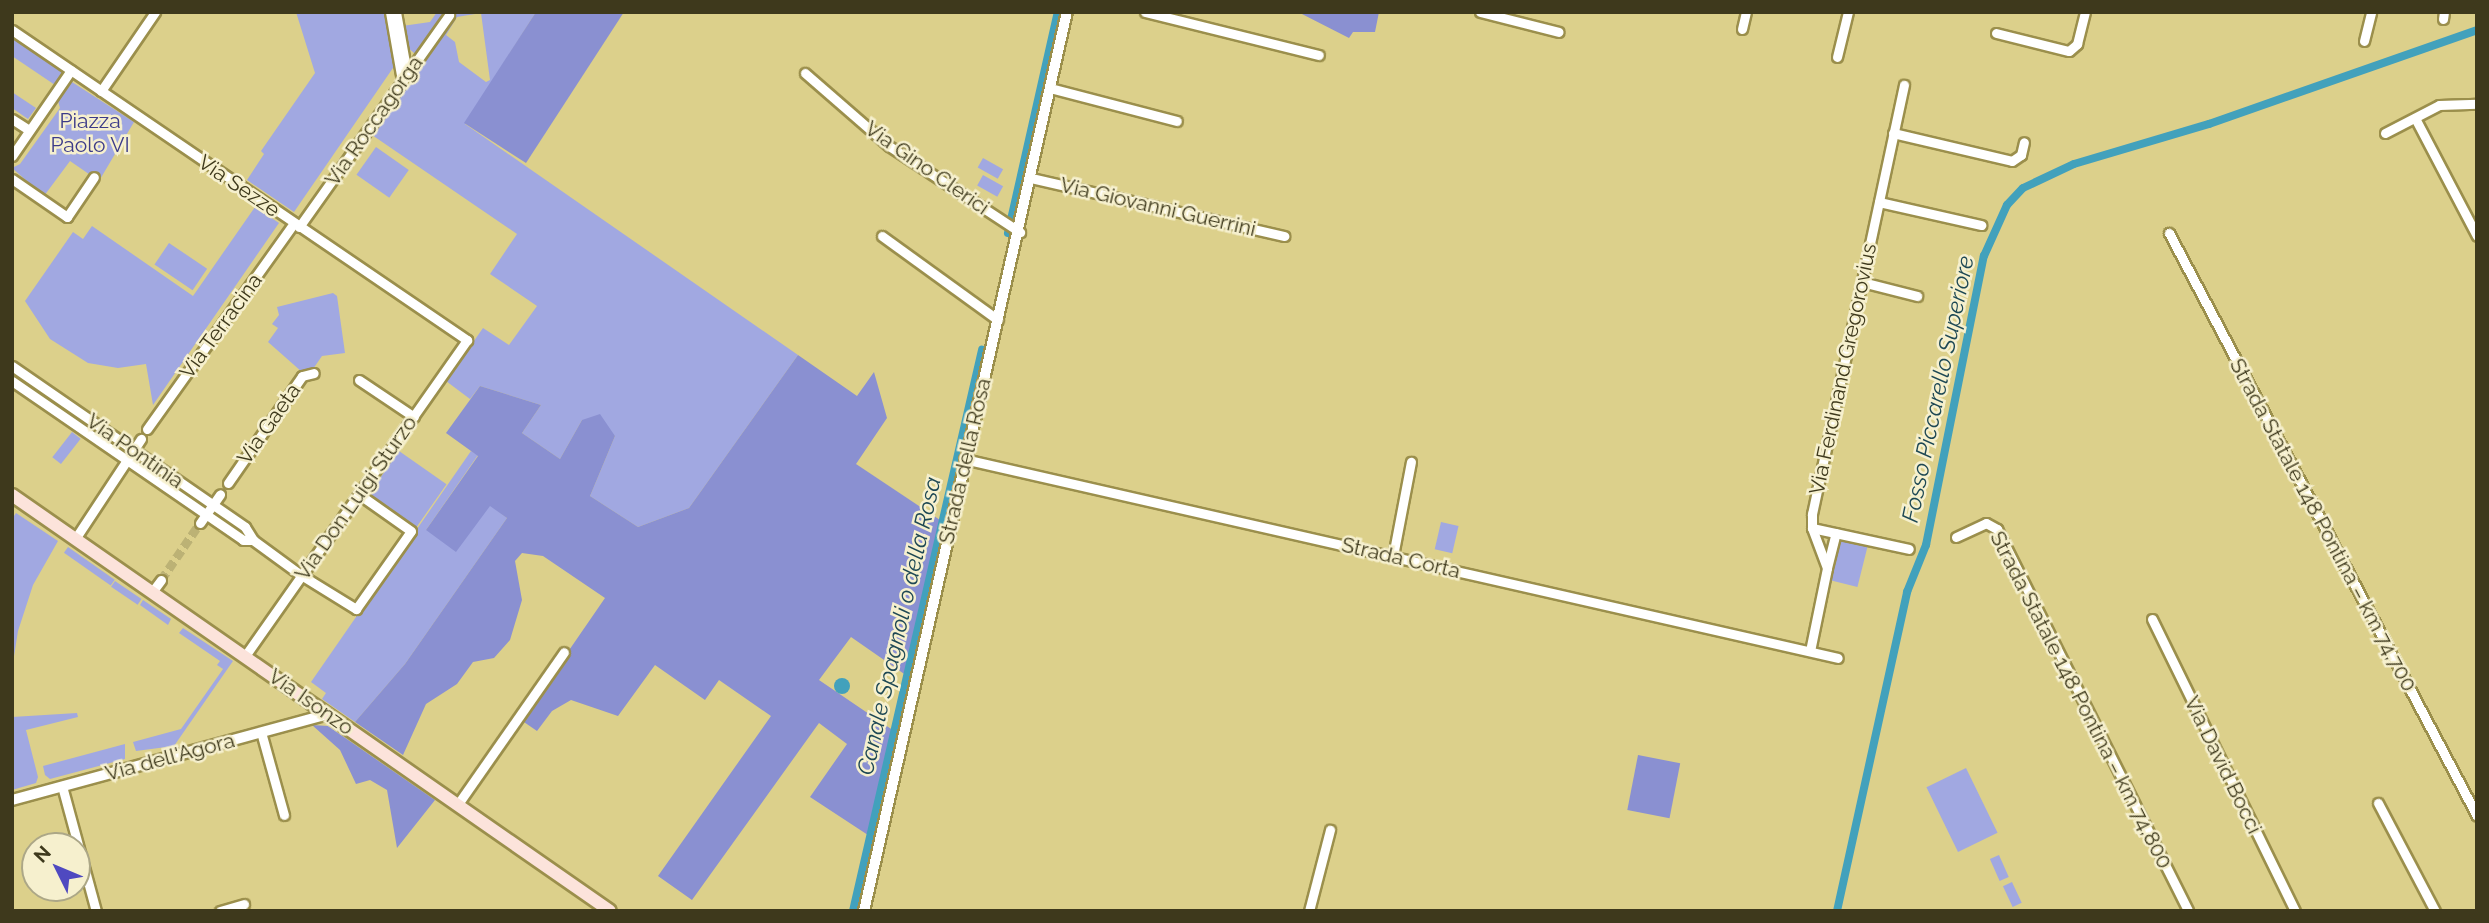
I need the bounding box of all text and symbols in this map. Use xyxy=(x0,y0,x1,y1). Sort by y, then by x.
street label: Via Roccagorga xyxy=(320,51,428,191)
park label: Piazza Paolo VI xyxy=(50,108,130,158)
street label: Via Gino Clerici xyxy=(860,116,994,220)
street label: Via Sezze xyxy=(193,149,285,223)
street label: Via Giovanni Guerrini xyxy=(1058,172,1258,242)
street label: Via Ferdinand Gregorovius xyxy=(1804,241,1882,497)
water label: Fosso Piccarello Superiore xyxy=(1896,253,1980,525)
street label: Via Terracina xyxy=(174,268,268,384)
street label: Strada Statale 148 Pontina – km 74,700 xyxy=(2224,354,2422,696)
street label: Strada della Rosa xyxy=(934,376,996,546)
street label: Via Gaeta xyxy=(232,379,306,469)
street label: Via Pontinia xyxy=(81,408,189,494)
street label: Via Don Luigi Sturzo xyxy=(290,411,422,585)
water label: Canale Spagnoli o della Rosa xyxy=(851,474,947,778)
street label: Strada Statale 148 Pontina – km 74,800 xyxy=(1985,527,2177,873)
street label: Strada Corta xyxy=(1339,532,1463,584)
street label: Via Isonzo xyxy=(264,664,358,740)
street label: Via David Bocci xyxy=(2179,692,2267,838)
street label: Via dell'Agora xyxy=(102,728,238,786)
north arrow xyxy=(21,832,91,902)
text: N xyxy=(29,841,55,867)

